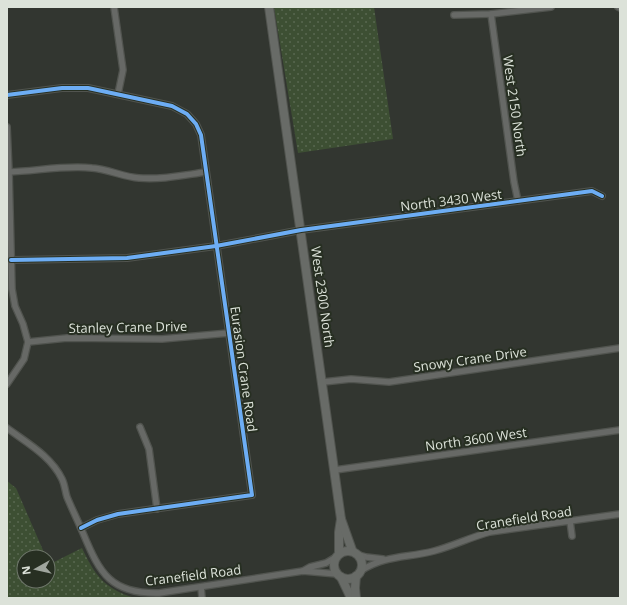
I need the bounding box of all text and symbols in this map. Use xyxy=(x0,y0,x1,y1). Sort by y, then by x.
street label: West 2150 North xyxy=(499,54,531,158)
street label: North 3430 West xyxy=(399,185,503,215)
street label: West 2300 North xyxy=(307,245,339,349)
street label: Eurasion Crane Road xyxy=(226,305,262,433)
street label: Stanley Crane Drive xyxy=(69,317,187,337)
street label: Snowy Crane Drive xyxy=(412,342,528,376)
street label: North 3600 West xyxy=(424,423,528,455)
street label: Cranefield Road xyxy=(475,502,573,534)
north arrow xyxy=(16,549,56,589)
street label: Cranefield Road xyxy=(144,560,242,590)
text: N xyxy=(18,565,34,576)

